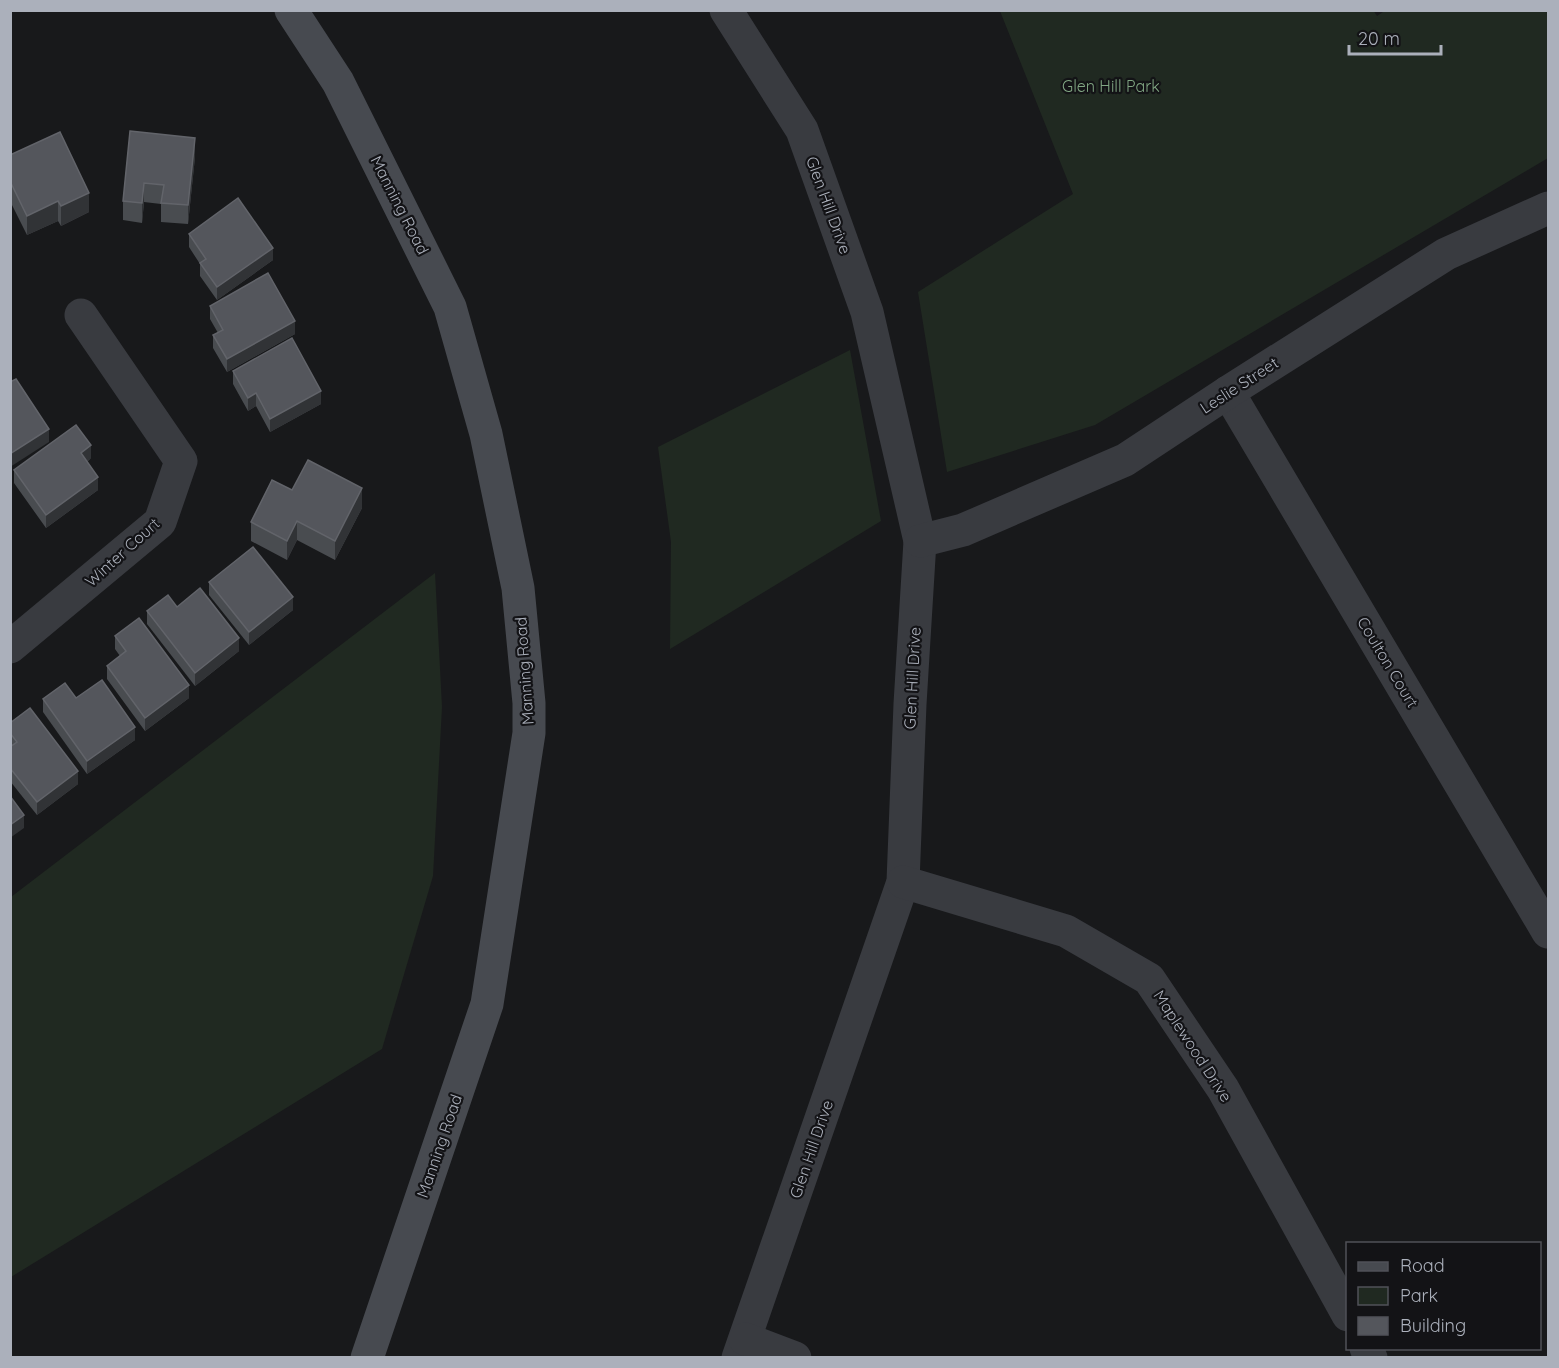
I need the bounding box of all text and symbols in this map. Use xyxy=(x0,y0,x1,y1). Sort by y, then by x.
scale bar xyxy=(1349,18,1440,56)
text: 20 m xyxy=(1358,27,1400,50)
park label: Glen Hill Park xyxy=(1062,76,1160,96)
street label: Manning Road xyxy=(367,152,433,258)
street label: Glen Hill Drive xyxy=(802,153,856,257)
street label: Leslie Street xyxy=(1196,352,1282,418)
street label: Winter Court xyxy=(80,513,164,591)
street label: Coulton Court xyxy=(1353,613,1423,711)
street label: Manning Road xyxy=(510,616,538,726)
street label: Glen Hill Drive xyxy=(899,626,925,730)
street label: Maplewood Drive xyxy=(1149,986,1237,1106)
street label: Manning Road xyxy=(412,1092,466,1200)
street label: Glen Hill Drive xyxy=(785,1097,837,1201)
legend xyxy=(1346,1242,1541,1350)
text: Road xyxy=(1400,1254,1445,1277)
text: Park xyxy=(1400,1284,1438,1307)
text: Building xyxy=(1400,1314,1466,1337)

